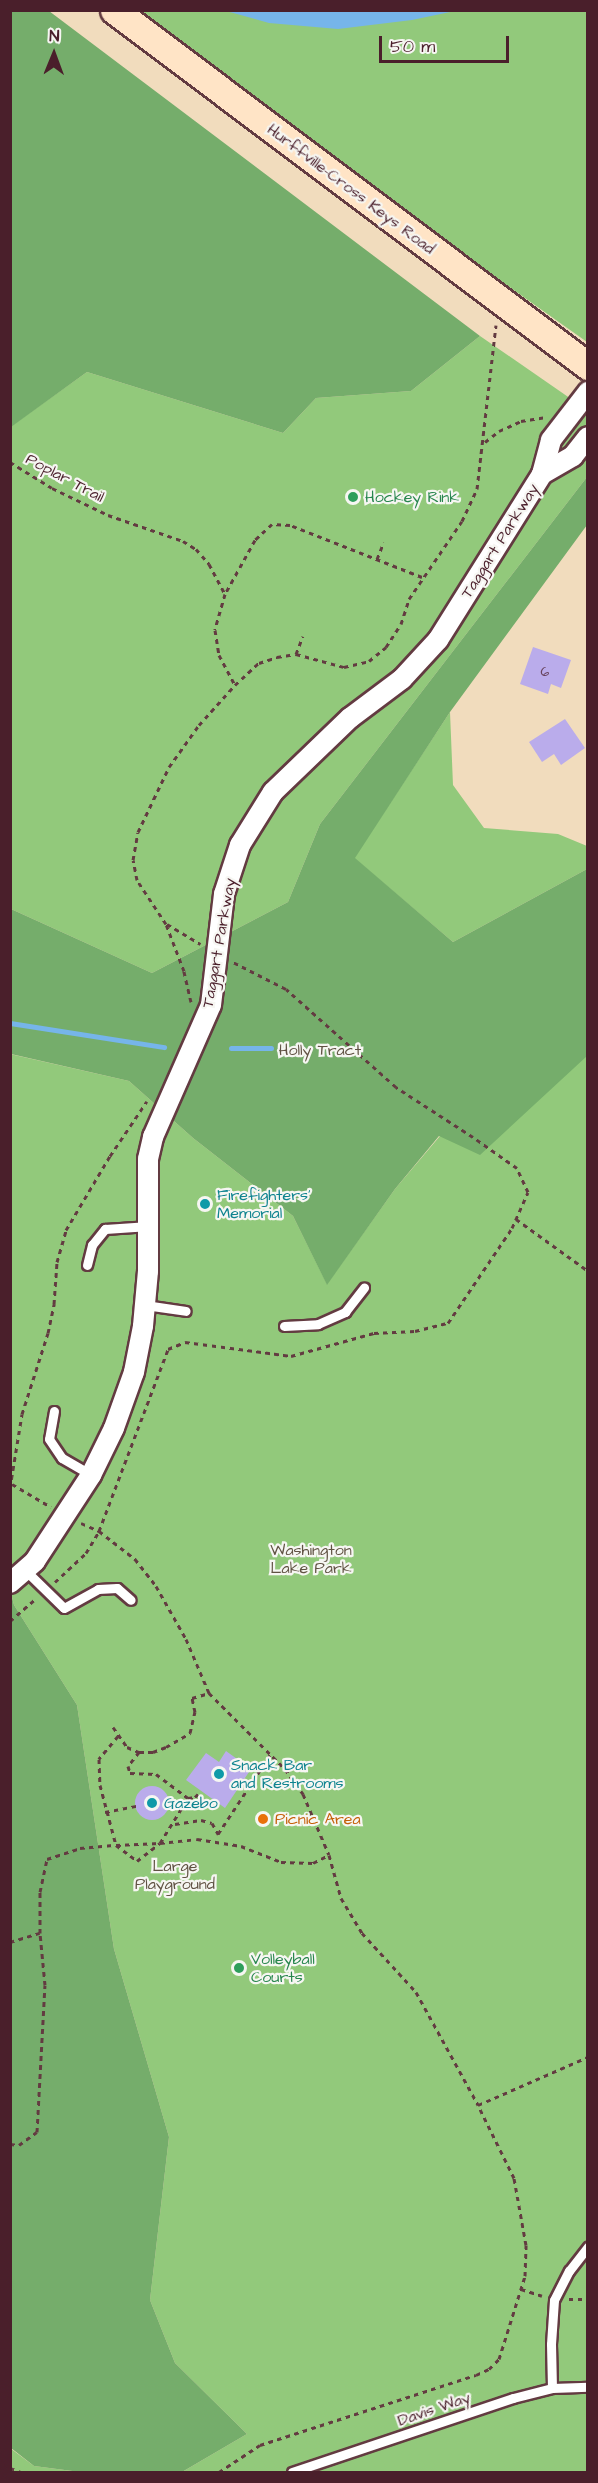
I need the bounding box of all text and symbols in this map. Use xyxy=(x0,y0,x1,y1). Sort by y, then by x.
north arrow xyxy=(24,24,84,84)
scale bar xyxy=(382,24,512,62)
text: N xyxy=(49,25,60,47)
text: 50 m xyxy=(390,34,435,59)
street label: Hurffville-Cross Keys Road xyxy=(263,120,439,258)
street label: Poplar Trail xyxy=(23,449,107,507)
street label: Taggart Parkway xyxy=(457,480,543,602)
place label: Hockey Rink xyxy=(365,487,459,507)
marker: Hockey Rink xyxy=(346,490,360,504)
house number: 6 xyxy=(541,664,549,680)
street label: Taggart Parkway xyxy=(198,877,240,1009)
park label: Holly Tract xyxy=(279,1040,361,1060)
place label: Firefighters' Memorial xyxy=(217,1185,311,1223)
marker: Firefighters' Memorial xyxy=(198,1197,212,1211)
park label: Washington Lake Park xyxy=(270,1540,352,1578)
place label: Snack Bar and Restrooms xyxy=(231,1755,344,1793)
marker: Snack Bar and Restrooms xyxy=(212,1767,226,1781)
place label: Gazebo xyxy=(164,1793,218,1813)
marker: Gazebo xyxy=(145,1796,159,1810)
place label: Picnic Area xyxy=(275,1809,361,1829)
marker: Picnic Area xyxy=(256,1812,270,1826)
park label: Large Playground xyxy=(135,1856,215,1894)
place label: Volleyball Courts xyxy=(251,1949,315,1987)
marker: Volleyball Courts xyxy=(232,1961,246,1975)
street label: Davis Way xyxy=(395,2388,473,2430)

